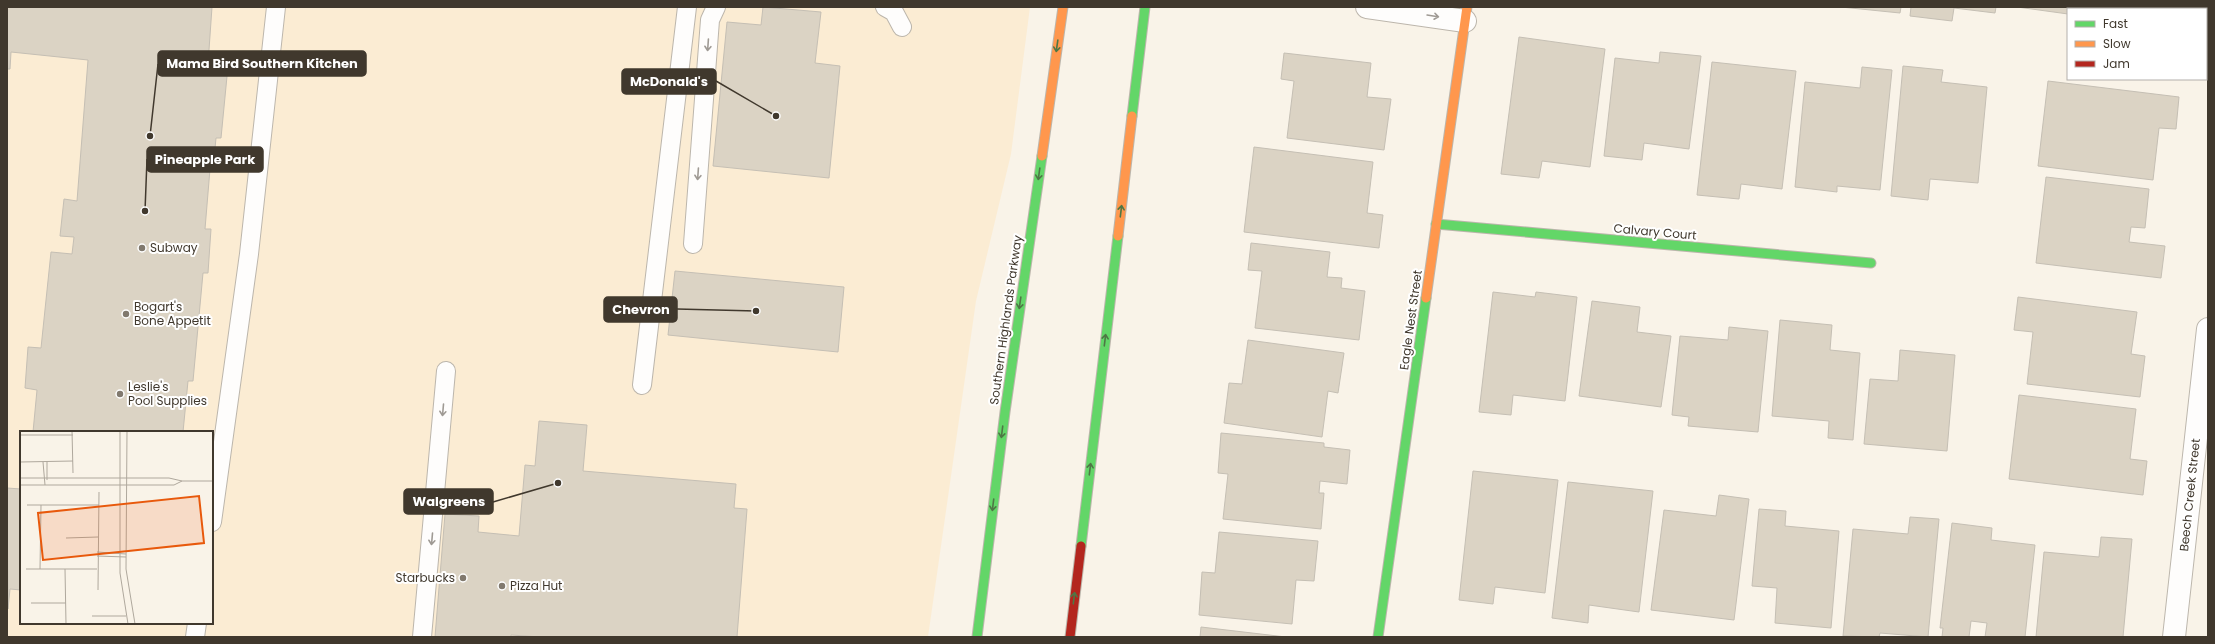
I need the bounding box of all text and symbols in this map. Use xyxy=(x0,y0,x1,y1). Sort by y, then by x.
legend xyxy=(2067,8,2207,80)
one-way arrow xyxy=(1426,12,1439,20)
text: Fast xyxy=(2103,15,2128,32)
text: Slow xyxy=(2103,35,2131,52)
one-way arrow xyxy=(705,38,712,51)
one-way arrow xyxy=(1053,39,1061,52)
callout: Mama Bird Southern Kitchen xyxy=(158,51,366,76)
text: Mama Bird Southern Kitchen xyxy=(166,54,358,73)
text: Jam xyxy=(2103,55,2130,72)
callout: McDonald's xyxy=(622,69,716,94)
text: McDonald's xyxy=(630,72,708,91)
callout: Pineapple Park xyxy=(147,147,263,172)
text: Pineapple Park xyxy=(155,150,255,169)
one-way arrow xyxy=(695,167,702,180)
one-way arrow xyxy=(1035,167,1043,180)
one-way arrow xyxy=(1117,205,1125,218)
street label: Calvary Court xyxy=(1613,219,1697,244)
street label: Southern Highlands Parkway xyxy=(985,234,1026,406)
place label: Subway xyxy=(150,239,198,256)
marker: Subway xyxy=(137,243,147,253)
street label: Eagle Nest Street xyxy=(1395,269,1426,371)
one-way arrow xyxy=(1016,296,1024,309)
callout: Chevron xyxy=(604,297,677,322)
place label: Bogart's Bone Appetit xyxy=(134,298,211,329)
text: Chevron xyxy=(612,300,670,319)
marker: Bogart's Bone Appetit xyxy=(121,309,131,319)
one-way arrow xyxy=(1102,334,1109,347)
place label: Leslie's Pool Supplies xyxy=(128,378,207,409)
marker: Leslie's Pool Supplies xyxy=(115,389,125,399)
one-way arrow xyxy=(439,403,446,416)
one-way arrow xyxy=(998,425,1006,438)
inset map xyxy=(20,431,213,624)
street label: Beech Creek Street xyxy=(2175,438,2204,552)
one-way arrow xyxy=(1086,463,1094,476)
callout: Walgreens xyxy=(404,489,493,514)
text: Walgreens xyxy=(413,492,485,511)
one-way arrow xyxy=(989,498,997,511)
one-way arrow xyxy=(429,532,436,545)
place label: Starbucks xyxy=(395,569,455,586)
marker: Starbucks xyxy=(458,573,468,583)
place label: Pizza Hut xyxy=(510,577,563,594)
marker: Pizza Hut xyxy=(497,581,507,591)
one-way arrow xyxy=(1070,592,1078,605)

